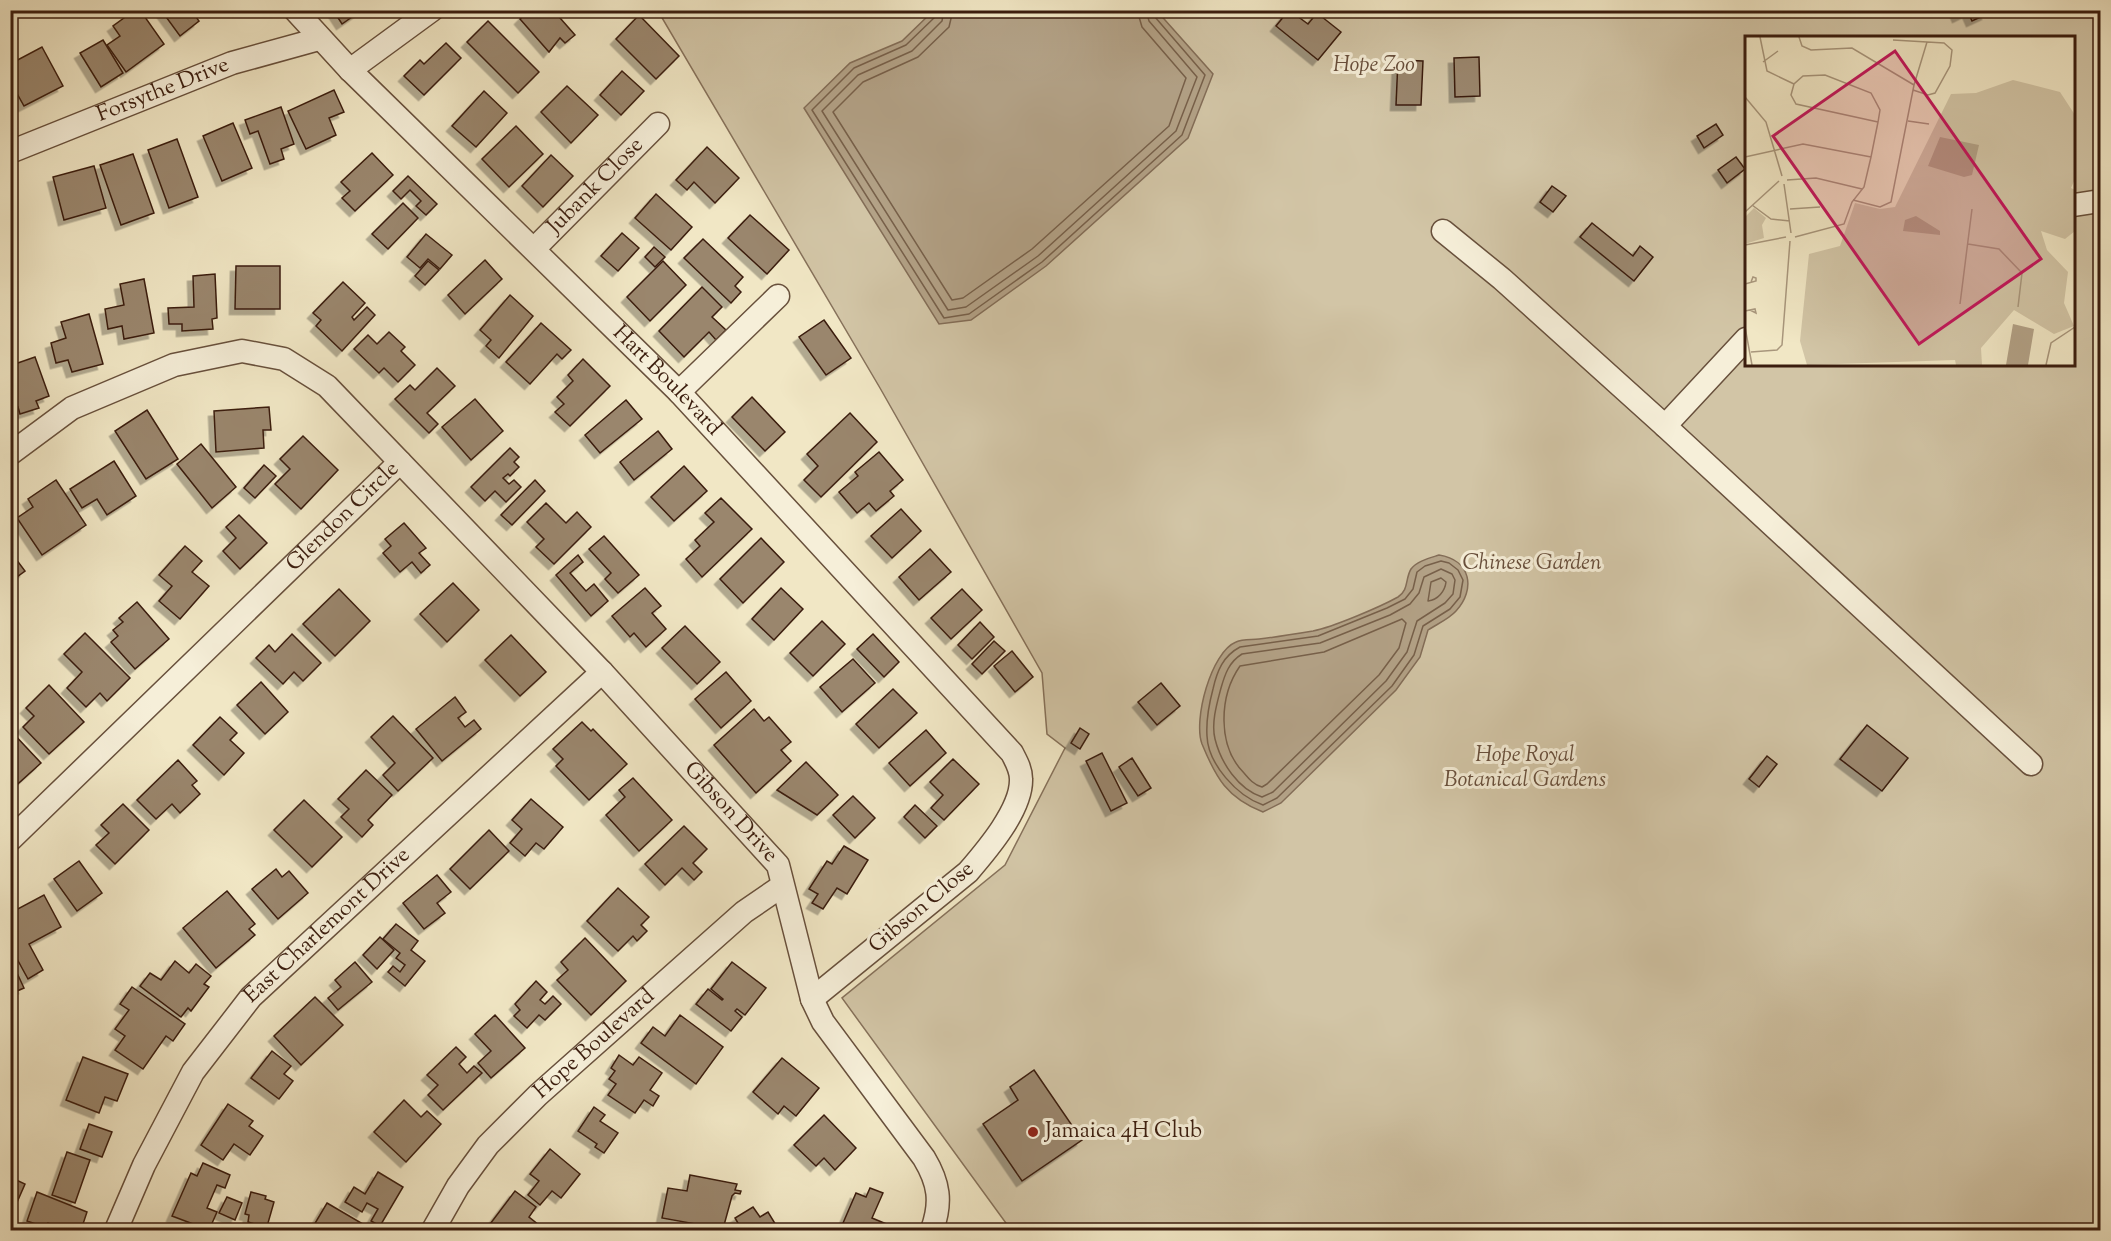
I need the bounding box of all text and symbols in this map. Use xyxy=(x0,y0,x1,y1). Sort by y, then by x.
inset map xyxy=(1745,36,2075,366)
street label: Forsythe Drive xyxy=(92,50,234,131)
park label: Hope Zoo xyxy=(1333,50,1415,82)
street label: Jubank Close xyxy=(540,131,651,243)
street label: Hart Boulevard xyxy=(604,318,728,444)
street label: Glendon Circle xyxy=(279,454,407,580)
park label: Chinese Garden xyxy=(1462,548,1602,580)
park label: Hope Royal Botanical Gardens xyxy=(1444,740,1606,797)
street label: Gibson Drive xyxy=(676,755,785,871)
street label: East Charlemont Drive xyxy=(237,841,418,1012)
street label: Gibson Close xyxy=(862,854,982,962)
street label: Hope Boulevard xyxy=(527,982,663,1107)
place label: Jamaica 4H Club xyxy=(1044,1116,1202,1148)
marker: Jamaica 4H Club xyxy=(1026,1125,1040,1139)

